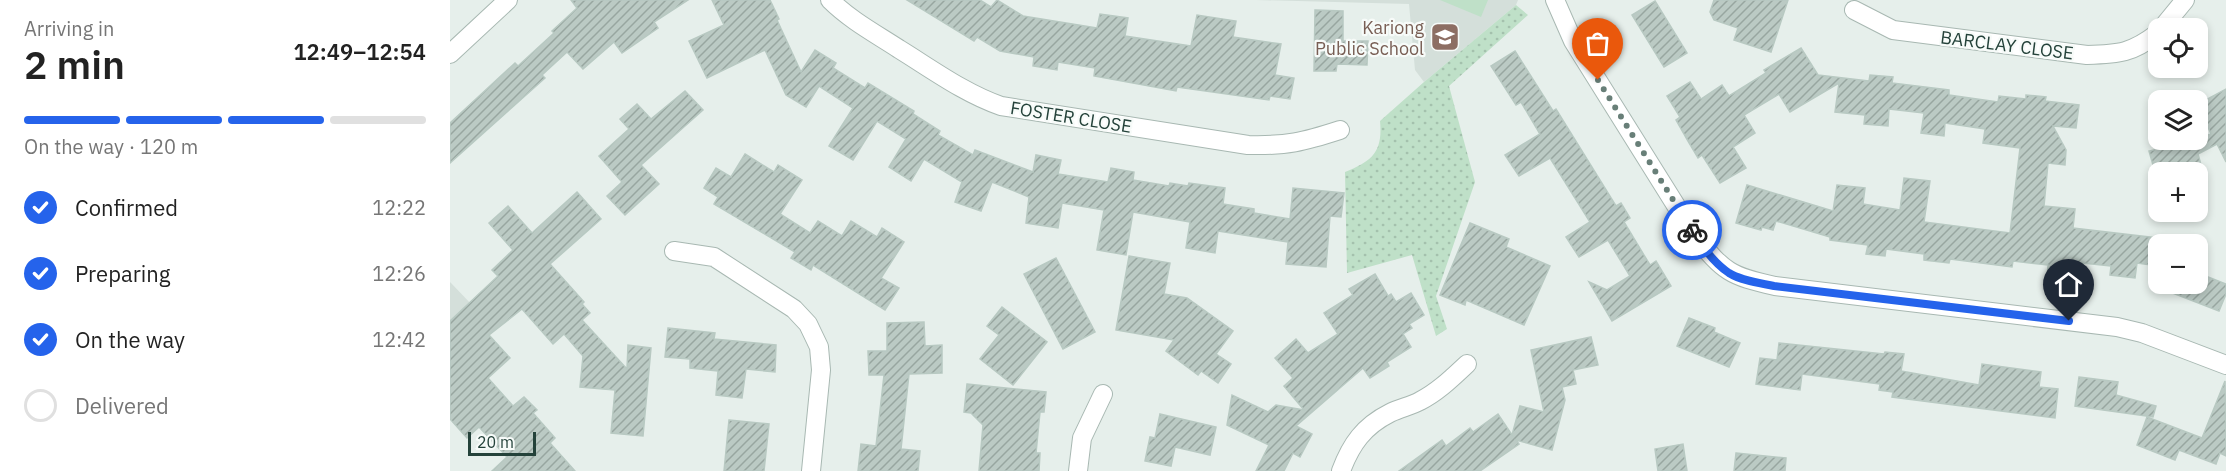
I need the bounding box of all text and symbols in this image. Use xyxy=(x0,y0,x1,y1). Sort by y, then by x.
text: Arriving in xyxy=(24,15,114,42)
place label: Kariong Public School xyxy=(1315,16,1424,60)
pin xyxy=(1572,18,1623,80)
map controls xyxy=(2148,18,2208,294)
button: locate xyxy=(2148,18,2208,78)
school or university icon: Kariong Public School xyxy=(1429,21,1461,53)
street label: BARCLAY CLOSE xyxy=(1939,25,2075,65)
icon: bag xyxy=(1581,27,1614,60)
text: 12:49–12:54 xyxy=(293,37,426,66)
text: 2 min xyxy=(24,39,125,90)
button: layers xyxy=(2148,90,2208,150)
street label: FOSTER CLOSE xyxy=(1009,96,1133,138)
text: On the way · 120 m xyxy=(24,133,198,160)
button: + xyxy=(2148,162,2208,222)
icon: check xyxy=(24,191,57,224)
text: Confirmed xyxy=(75,193,178,222)
text: 12:22 xyxy=(372,194,426,221)
courier xyxy=(1662,200,1722,260)
icon: bike xyxy=(1676,214,1709,247)
button: − xyxy=(2148,234,2208,294)
icon: check xyxy=(24,257,57,290)
text: Preparing xyxy=(75,259,170,288)
pin xyxy=(2043,259,2094,321)
text: 12:26 xyxy=(372,260,426,287)
icon: home xyxy=(2052,268,2085,301)
icon: check xyxy=(24,323,57,356)
text: On the way xyxy=(75,325,185,354)
text: 12:42 xyxy=(372,326,426,353)
text: Delivered xyxy=(75,391,169,420)
scale bar xyxy=(468,429,536,456)
text: 20 m xyxy=(477,432,514,452)

